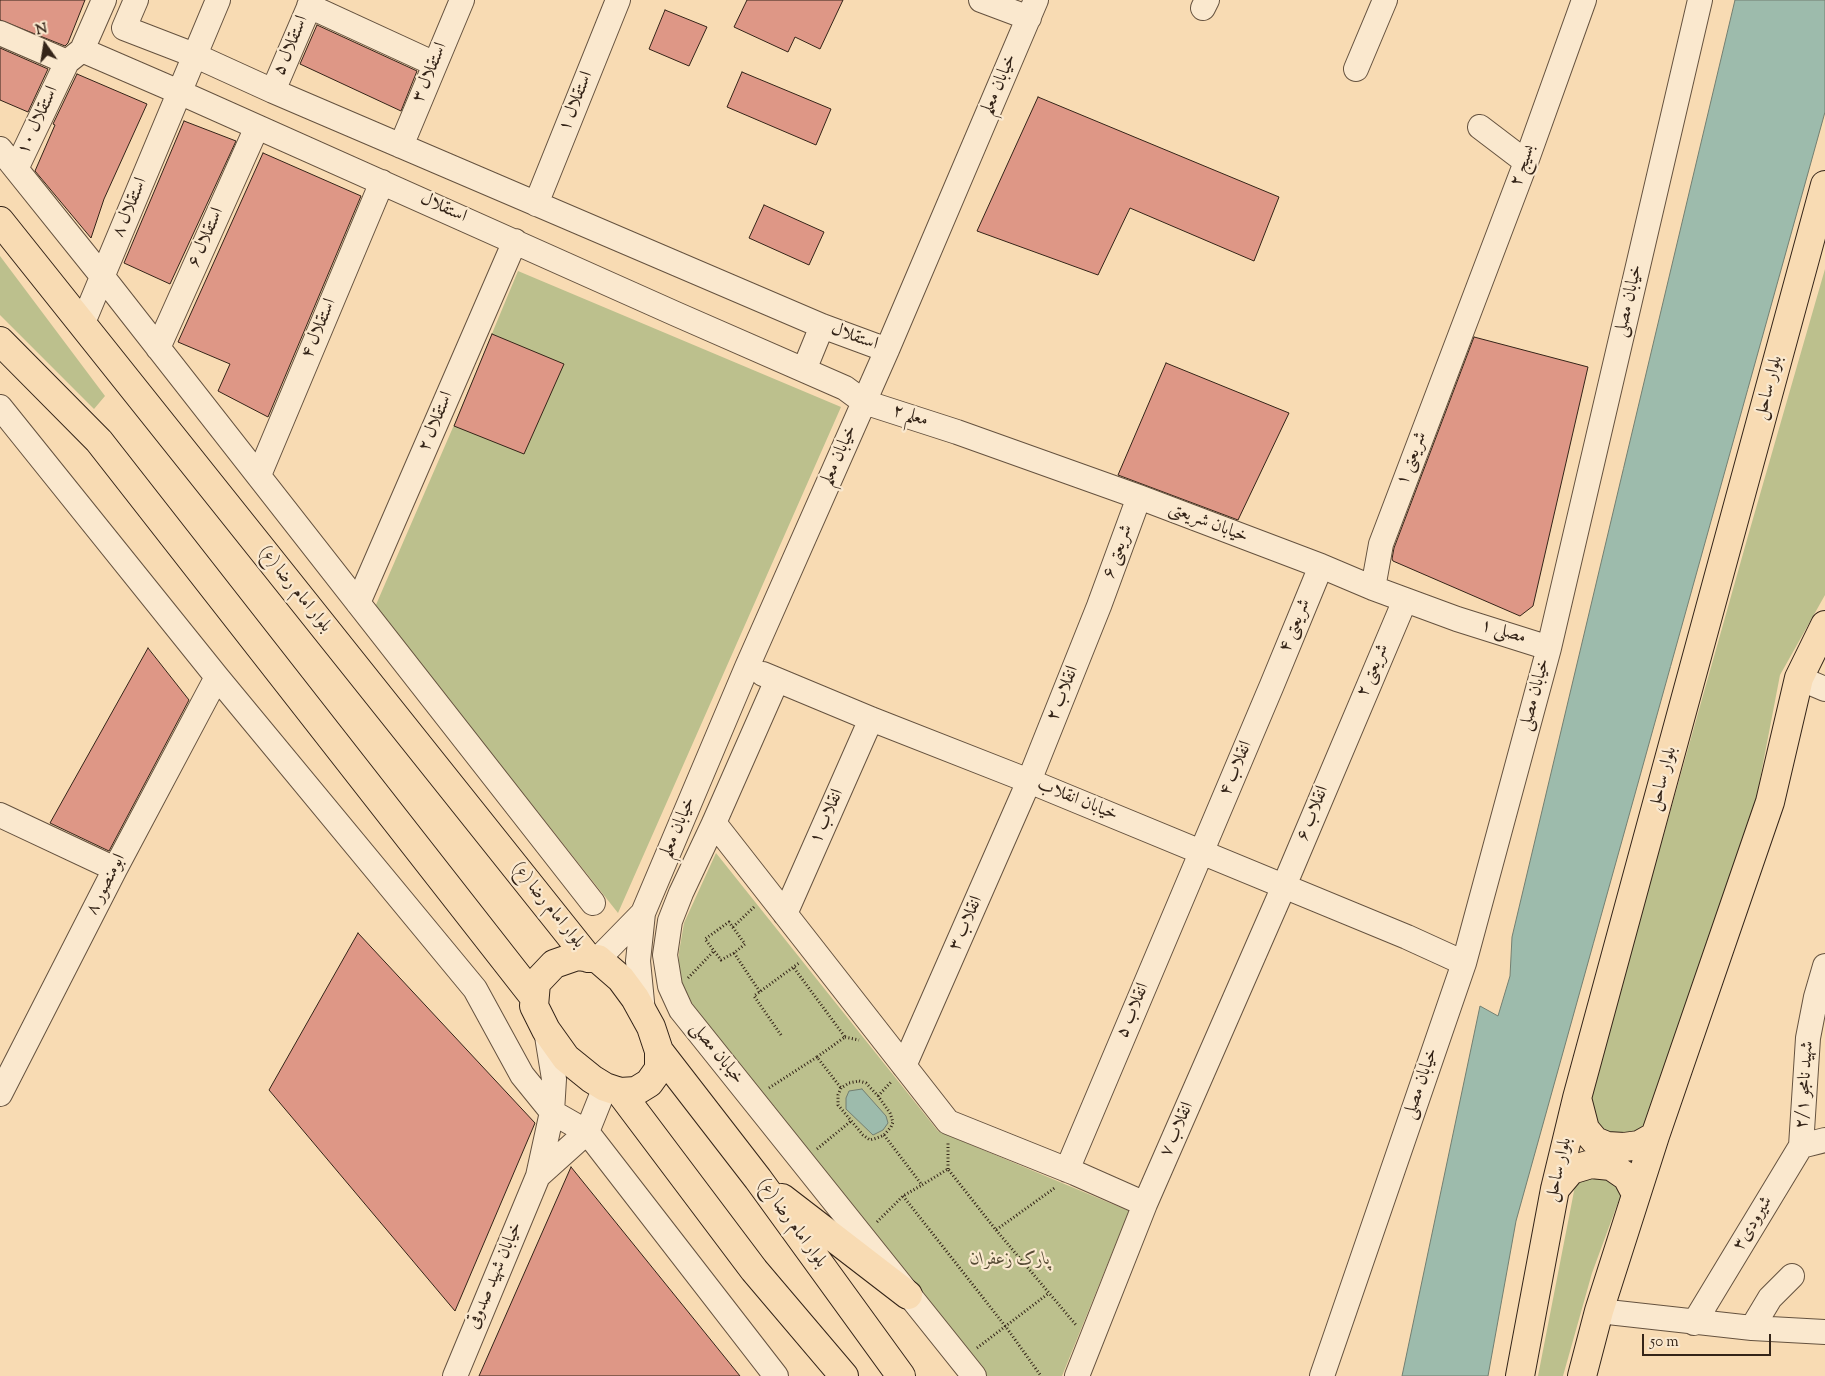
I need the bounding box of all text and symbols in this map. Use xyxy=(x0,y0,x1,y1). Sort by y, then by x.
street label: استقلال ۵ xyxy=(270,13,314,79)
text: N xyxy=(34,19,49,41)
north arrow xyxy=(20,20,70,70)
street label: استقلال ۳ xyxy=(409,40,453,106)
street label: خیابان معلم xyxy=(978,51,1022,119)
street label: استقلال ۱ xyxy=(555,69,599,135)
street label: استقلال ۱۰ xyxy=(14,83,64,159)
street label: بسیج ۲ xyxy=(1506,142,1542,190)
street label: استقلال ۸ xyxy=(109,175,153,241)
street label: استقلال xyxy=(416,189,470,229)
street label: استقلال ۶ xyxy=(184,205,230,271)
street label: خیابان مصلی xyxy=(1611,263,1649,339)
street label: استقلال ۴ xyxy=(298,296,342,362)
street label: استقلال xyxy=(827,320,881,356)
street label: بلوار ساحل xyxy=(1751,354,1789,422)
street label: استقلال ۲ xyxy=(415,389,459,455)
street label: معلم ۲ xyxy=(889,401,931,433)
street label: خیابان معلم xyxy=(817,422,863,490)
street label: شریعتی ۱ xyxy=(1393,429,1433,489)
street label: خیابان شریعتی xyxy=(1165,499,1251,549)
street label: شریعتی ۶ xyxy=(1099,522,1139,582)
street label: بلوار امام رضا (ع) xyxy=(253,542,335,638)
street label: شریعتی ۴ xyxy=(1276,596,1316,656)
street label: مصلی ۱ xyxy=(1478,616,1528,650)
street label: شریعتی ۲ xyxy=(1353,641,1395,701)
street label: خیابان مصلی xyxy=(1516,657,1556,733)
street label: انقلاب ۲ xyxy=(1043,663,1085,725)
street label: انقلاب ۴ xyxy=(1216,738,1258,800)
street label: بلوار ساحل xyxy=(1645,745,1683,813)
street label: خیابان انقلاب xyxy=(1033,775,1121,827)
street label: انقلاب ۶ xyxy=(1293,783,1335,845)
street label: انقلاب ۱ xyxy=(806,786,850,848)
street label: خیابان معلم xyxy=(657,794,701,862)
street label: ابومنصور ۸ xyxy=(82,851,132,919)
street label: بلوار امام رضا (ع) xyxy=(506,858,588,954)
street label: انقلاب ۳ xyxy=(945,893,989,955)
street label: انقلاب ۵ xyxy=(1113,980,1155,1042)
street label: خیابان مصلی xyxy=(684,1018,748,1090)
street label: شهید نامجو ۲/۱ xyxy=(1792,1040,1820,1130)
street label: خیابان مصلی xyxy=(1400,1046,1444,1122)
street label: انقلاب ۷ xyxy=(1156,1099,1200,1161)
street label: بلوار ساحل xyxy=(1542,1136,1578,1204)
street label: بلوار امام رضا (ع) xyxy=(751,1175,831,1273)
street label: شیرودی۳ xyxy=(1729,1193,1779,1255)
street label: خیابان شهید صدوقی xyxy=(464,1219,528,1333)
park label: پارک زعفران xyxy=(970,1250,1050,1272)
scale bar xyxy=(1645,1324,1774,1356)
text: 50 m xyxy=(1650,1332,1679,1353)

